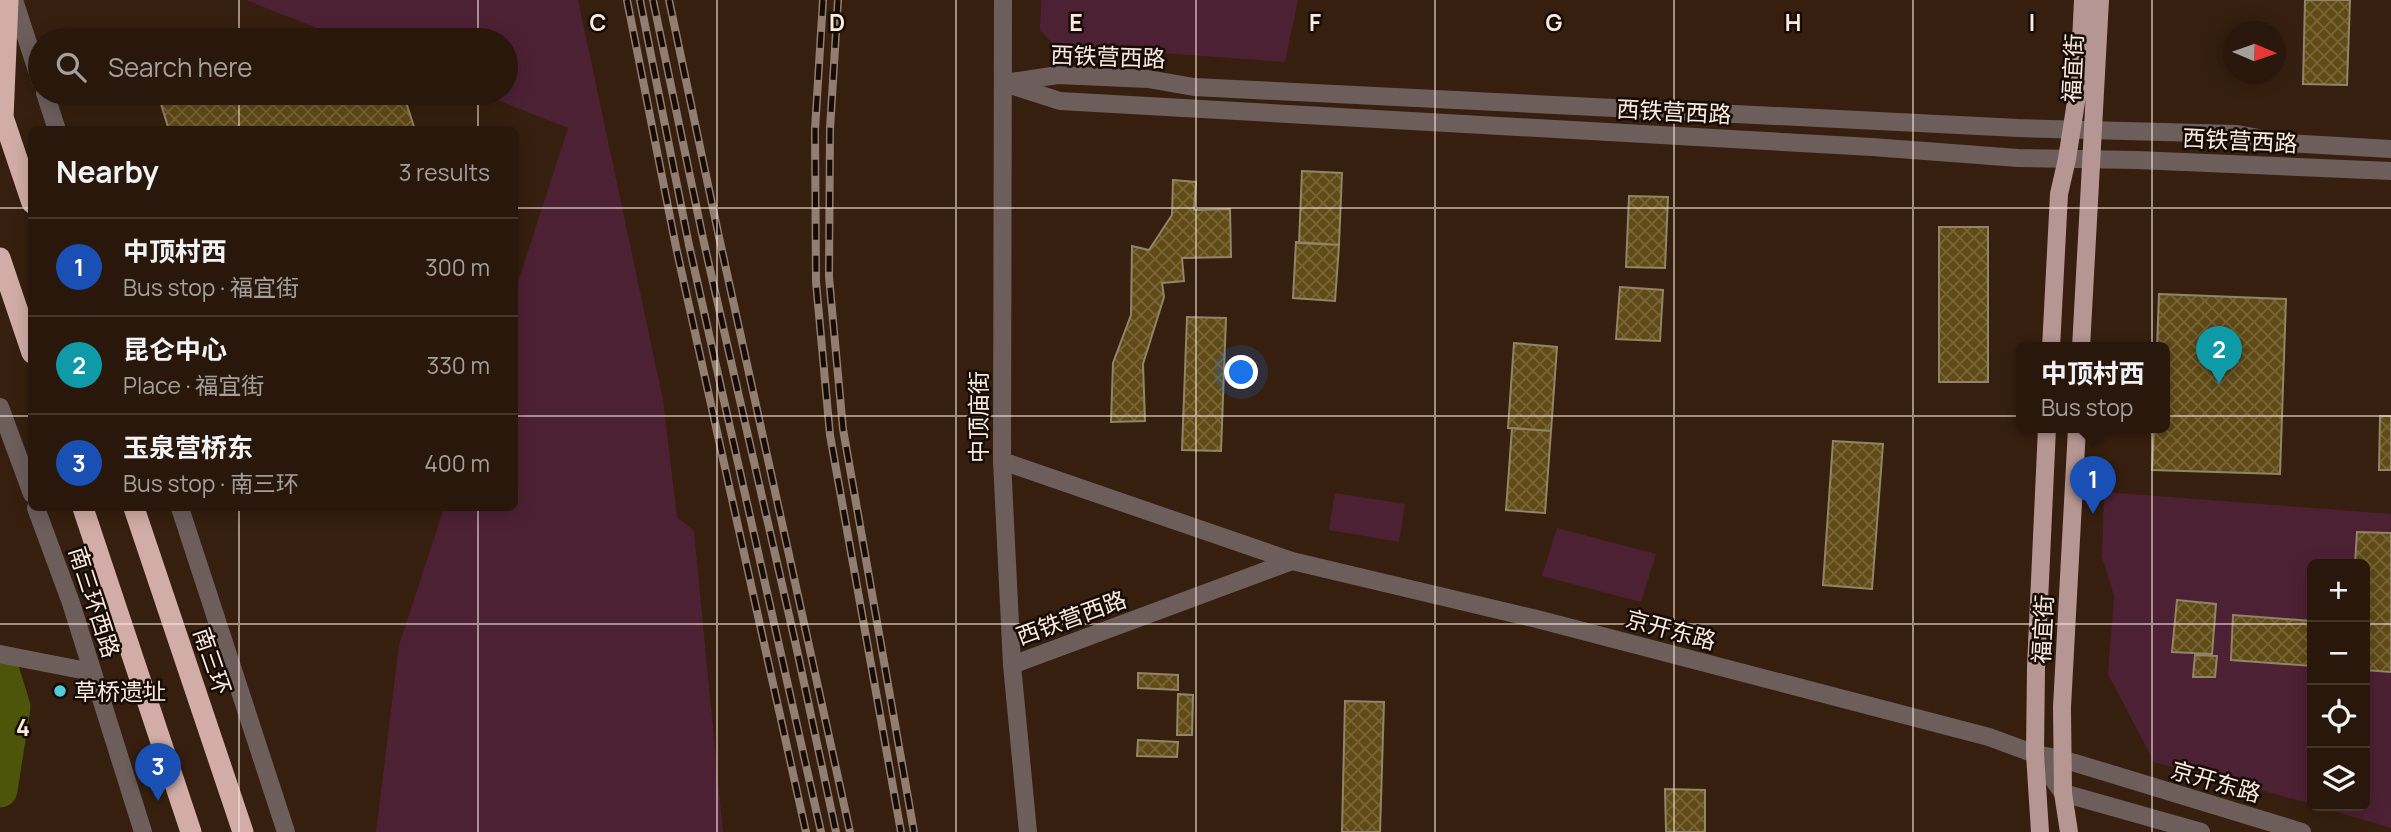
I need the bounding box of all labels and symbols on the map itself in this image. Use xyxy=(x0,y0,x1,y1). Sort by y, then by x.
text: C xyxy=(590,6,607,38)
text: D xyxy=(829,6,845,38)
text: E xyxy=(1069,6,1083,38)
text: F xyxy=(1309,6,1321,38)
text: G xyxy=(1546,6,1563,38)
text: H xyxy=(1785,6,1801,38)
text: I xyxy=(2029,6,2035,38)
north arrow xyxy=(2223,21,2286,84)
street label: 福宜街 xyxy=(2054,33,2090,103)
street label: 西铁营西路 xyxy=(1050,38,1166,74)
street label: 西铁营西路 xyxy=(1616,92,1732,130)
street label: 西铁营西路 xyxy=(2182,121,2298,159)
pin: 2 xyxy=(2196,326,2242,384)
your location xyxy=(1224,355,1258,389)
street label: 中顶庙街 xyxy=(962,371,994,463)
pin: 1 xyxy=(2070,456,2116,514)
street label: 南三环西路 xyxy=(62,542,128,662)
street label: 西铁营西路 xyxy=(1011,582,1131,652)
street label: 福宜街 xyxy=(2024,594,2060,664)
street label: 京开东路 xyxy=(1622,602,1720,656)
street label: 南三环 xyxy=(187,623,239,699)
place label: 草桥遗址 xyxy=(74,675,166,707)
marker: 草桥遗址 xyxy=(52,683,68,699)
text: 4 xyxy=(16,711,30,743)
pin: 3 xyxy=(135,743,181,801)
street label: 京开东路 xyxy=(2167,753,2265,809)

